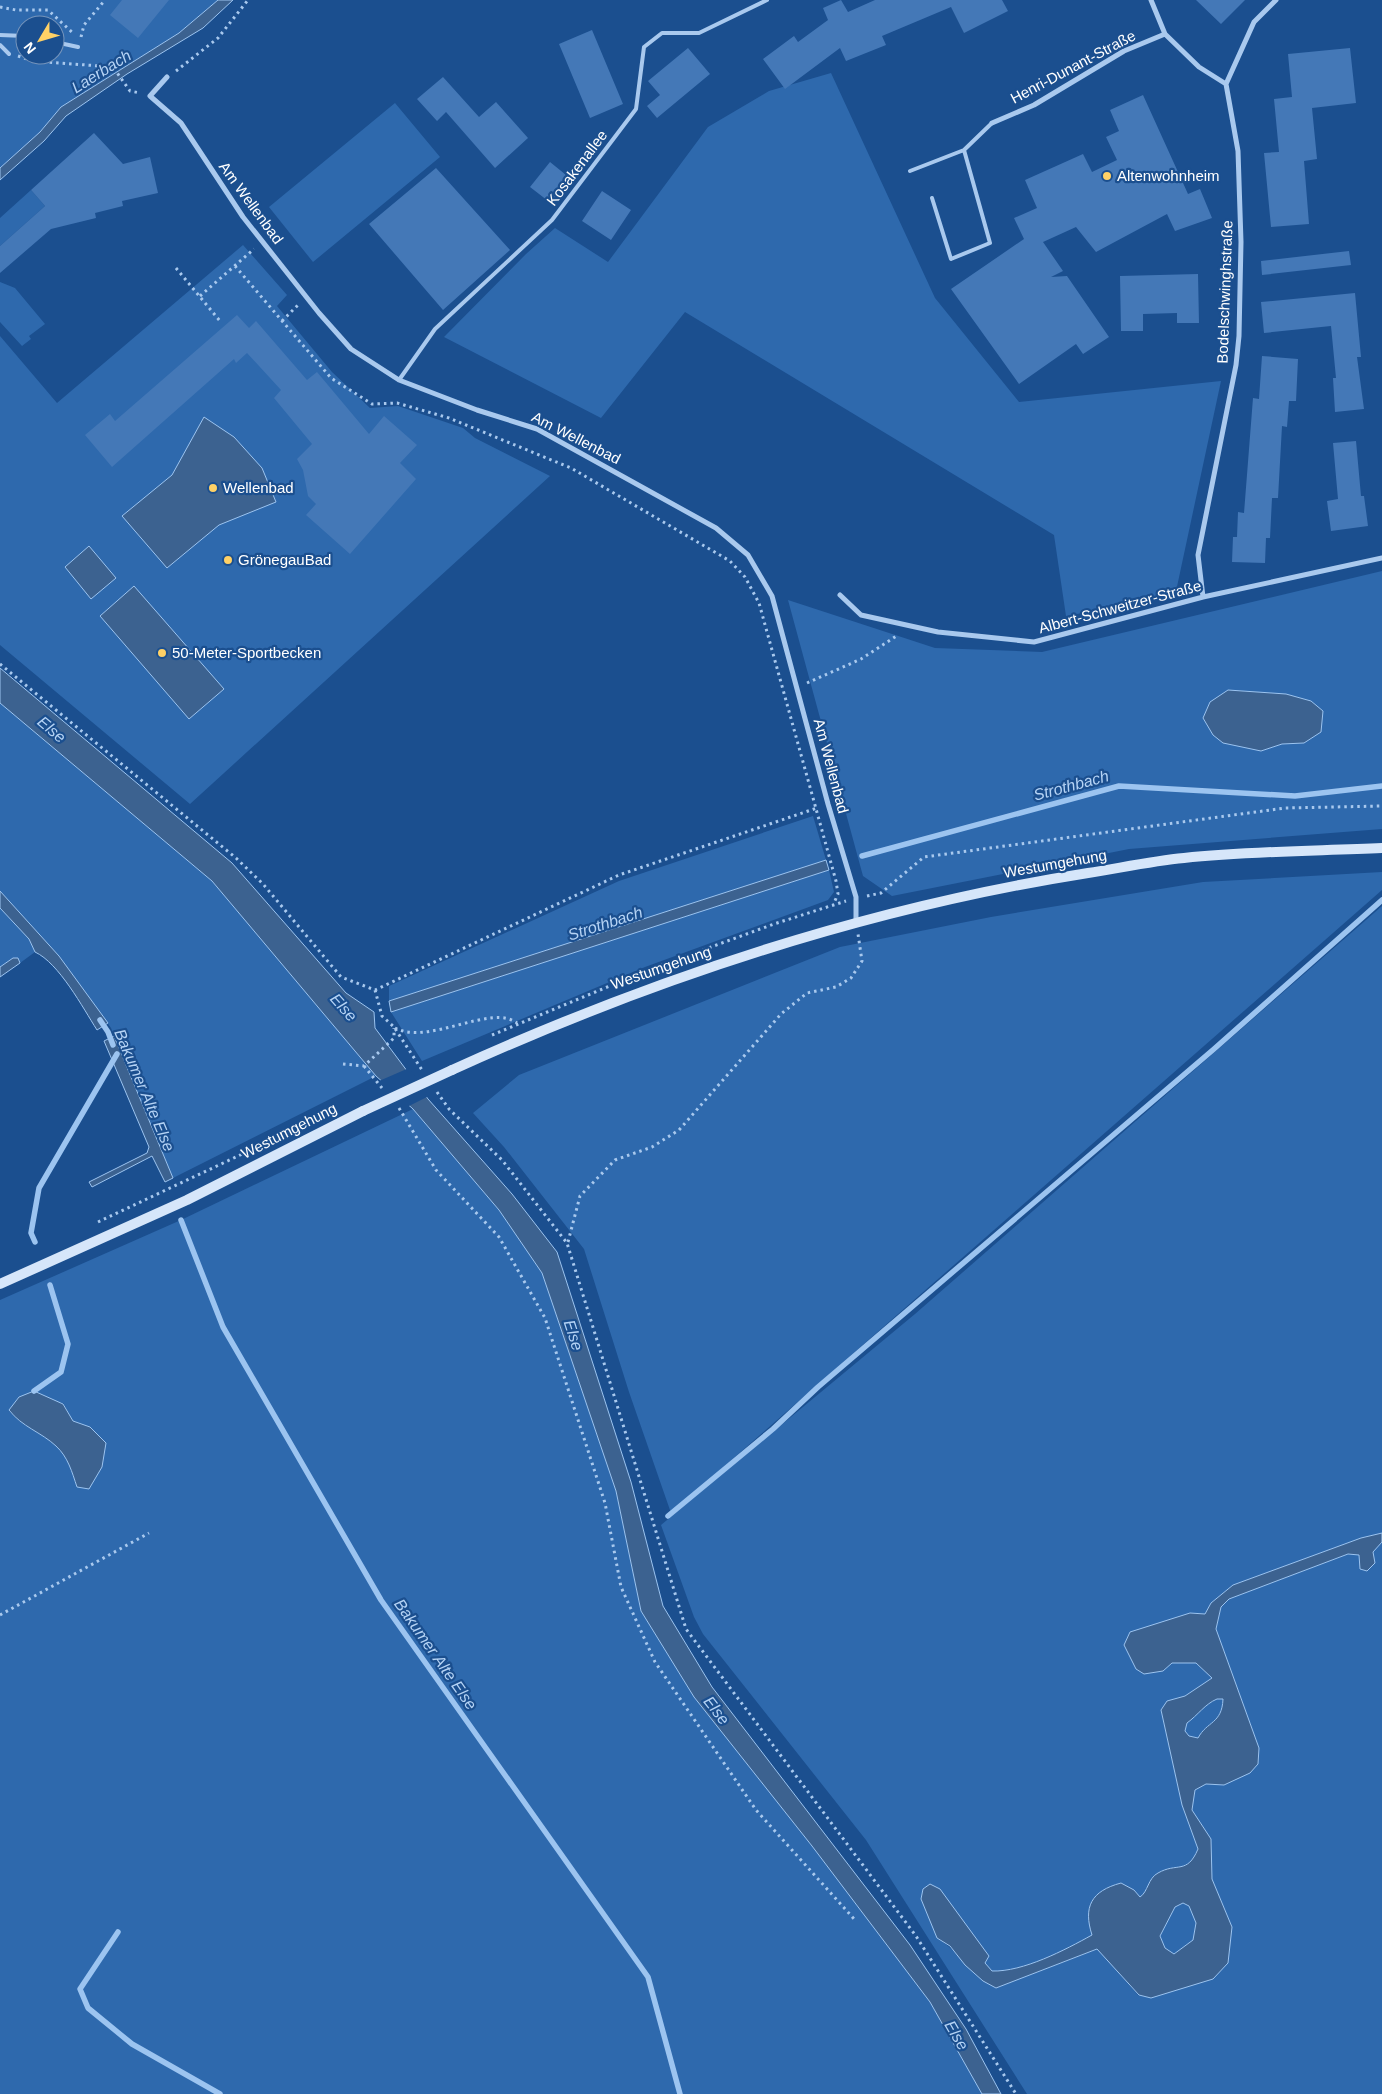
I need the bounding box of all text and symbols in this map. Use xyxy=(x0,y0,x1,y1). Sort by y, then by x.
north arrow xyxy=(15,15,65,65)
street label: Henri-Dunant-Straße xyxy=(1007,26,1138,107)
text: N xyxy=(20,39,39,57)
water label: Laerbach xyxy=(68,46,134,96)
street label: Kosakenallee xyxy=(543,127,610,209)
street label: Am Wellenbad xyxy=(216,158,287,247)
place label: Altenwohnheim xyxy=(1117,167,1220,184)
marker: Altenwohnheim xyxy=(1101,170,1113,182)
street label: Bodelschwinghstraße xyxy=(1214,220,1235,364)
street label: Am Wellenbad xyxy=(529,408,623,467)
place label: Wellenbad xyxy=(223,479,294,496)
marker: Wellenbad xyxy=(207,482,219,494)
place label: GrönegauBad xyxy=(238,551,331,568)
marker: GrönegauBad xyxy=(222,554,234,566)
street label: Albert-Schweitzer-Straße xyxy=(1037,577,1203,636)
place label: 50-Meter-Sportbecken xyxy=(172,644,321,661)
marker: 50-Meter-Sportbecken xyxy=(156,647,168,659)
water label: Else xyxy=(34,713,69,746)
street label: Am Wellenbad xyxy=(811,717,852,815)
water label: Strothbach xyxy=(1032,767,1111,804)
street label: Westumgehung xyxy=(1002,846,1108,881)
water label: Strothbach xyxy=(566,903,645,944)
street label: Westumgehung xyxy=(609,942,713,993)
water label: Else xyxy=(327,990,360,1025)
water label: Bakumer Alte Else xyxy=(111,1027,178,1154)
street label: Westumgehung xyxy=(238,1099,339,1162)
water label: Else xyxy=(561,1318,586,1353)
water label: Bakumer Alte Else xyxy=(391,1596,480,1713)
water label: Else xyxy=(700,1693,733,1728)
water label: Else xyxy=(941,2018,972,2053)

